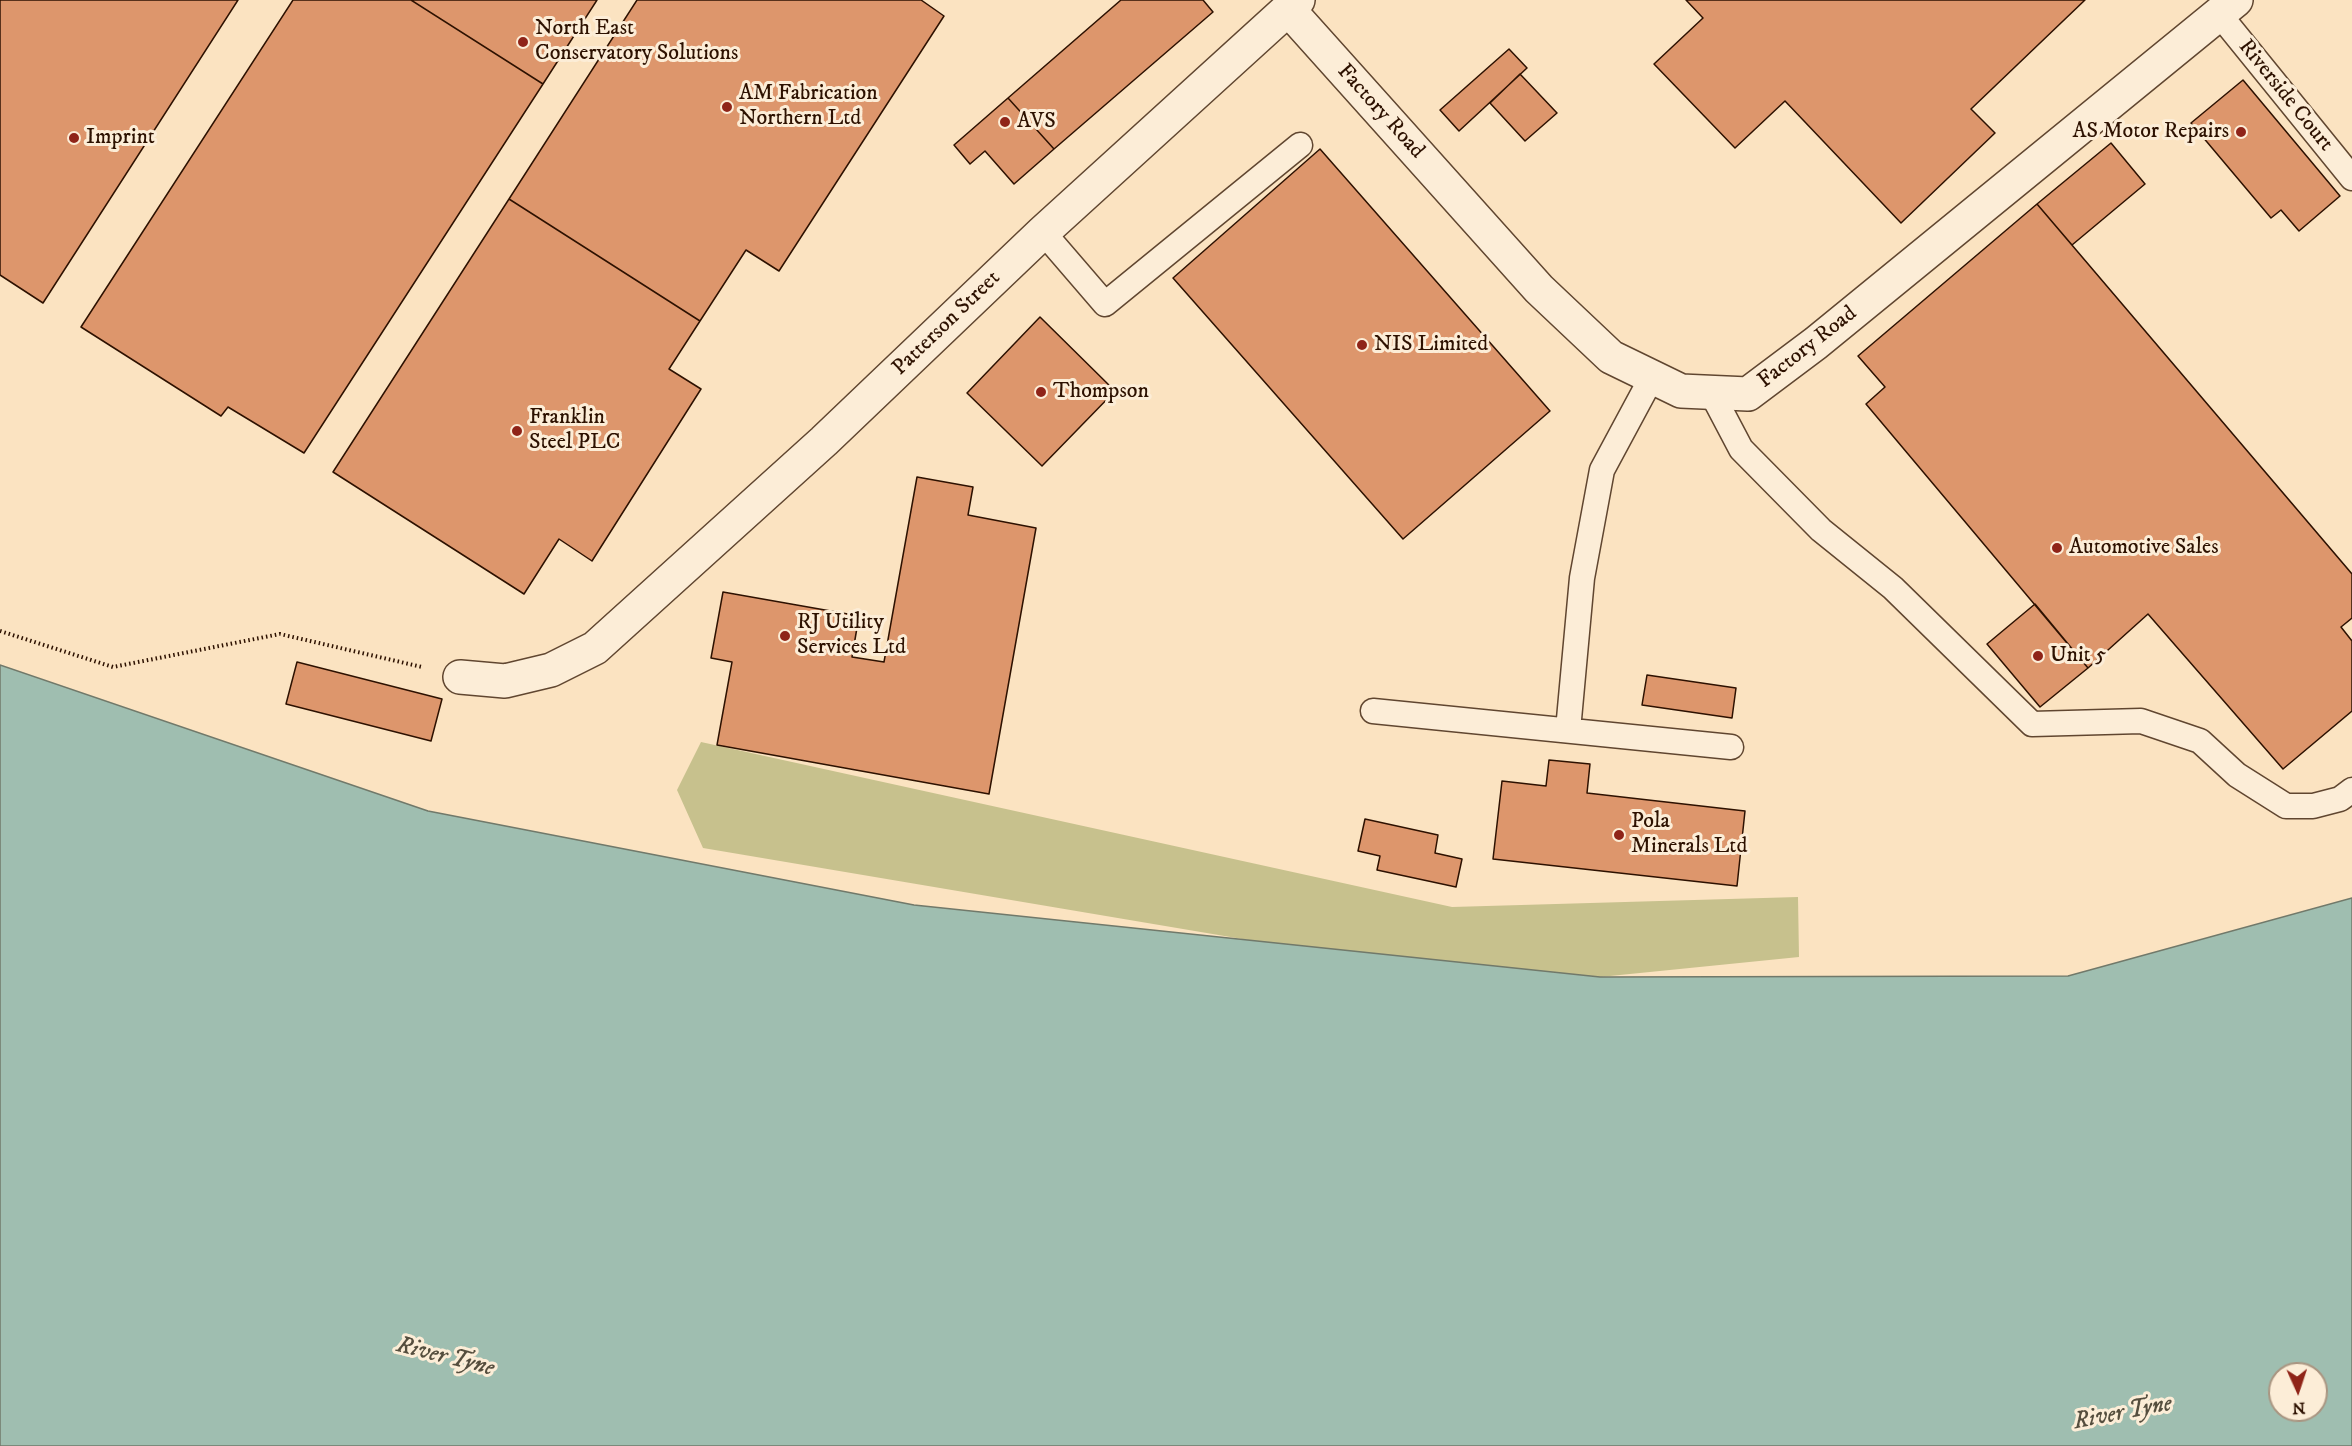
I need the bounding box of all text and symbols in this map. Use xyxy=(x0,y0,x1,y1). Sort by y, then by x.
place label: North East Conservatory Solutions xyxy=(535,16,738,68)
marker: North East Conservatory Solutions xyxy=(516,35,530,49)
street label: Riverside Court xyxy=(2232,35,2338,157)
street label: Factory Road xyxy=(1331,59,1429,165)
place label: AM Fabrication Northern Ltd xyxy=(739,81,878,132)
marker: AM Fabrication Northern Ltd xyxy=(720,100,734,114)
place label: AVS xyxy=(1017,109,1056,135)
marker: AVS xyxy=(998,115,1012,129)
place label: AS Motor Repairs xyxy=(2072,119,2229,145)
place label: Imprint xyxy=(86,125,155,151)
marker: AS Motor Repairs xyxy=(2234,125,2248,139)
marker: Imprint xyxy=(67,131,81,145)
street label: Patterson Street xyxy=(888,266,1006,382)
street label: Factory Road xyxy=(1753,301,1863,395)
place label: NIS Limited xyxy=(1374,332,1488,358)
marker: NIS Limited xyxy=(1355,338,1369,352)
place label: Thompson xyxy=(1053,379,1149,405)
marker: Thompson xyxy=(1034,385,1048,399)
place label: Franklin Steel PLC xyxy=(529,405,620,457)
marker: Franklin Steel PLC xyxy=(510,424,524,438)
place label: Automotive Sales xyxy=(2069,535,2219,561)
marker: Automotive Sales xyxy=(2050,541,2064,555)
place label: RJ Utility Services Ltd xyxy=(797,610,906,662)
marker: RJ Utility Services Ltd xyxy=(778,629,792,643)
place label: Unit 5 xyxy=(2050,643,2106,669)
marker: Unit 5 xyxy=(2031,649,2045,663)
place label: Pola Minerals Ltd xyxy=(1631,809,1747,860)
marker: Pola Minerals Ltd xyxy=(1612,828,1626,842)
water label: River Tyne xyxy=(393,1332,497,1384)
north arrow xyxy=(2268,1362,2328,1422)
water label: River Tyne xyxy=(2071,1390,2175,1438)
text: N xyxy=(2292,1398,2306,1418)

